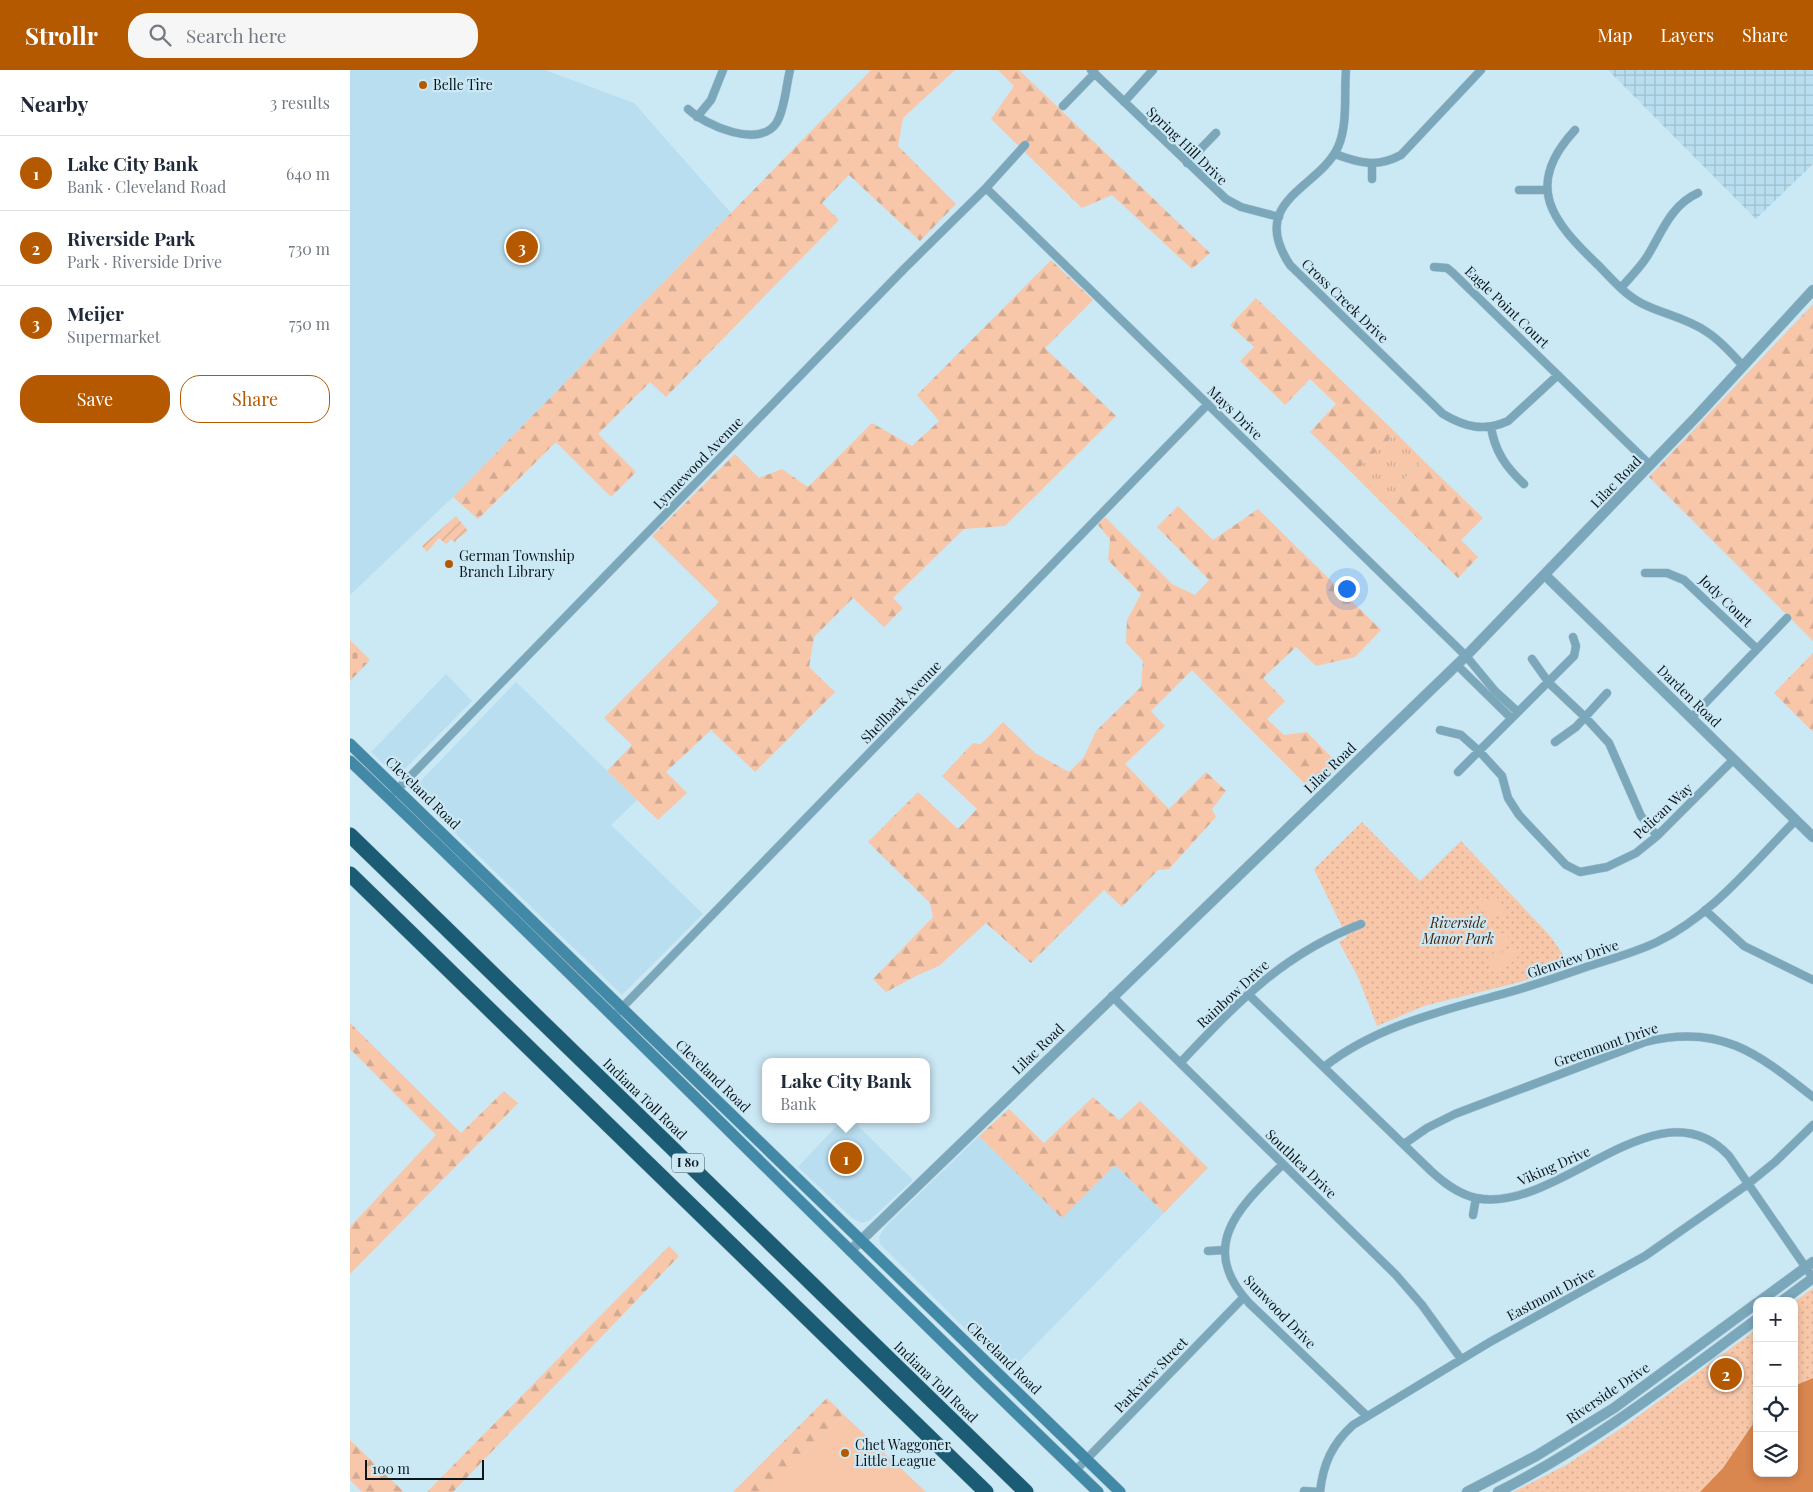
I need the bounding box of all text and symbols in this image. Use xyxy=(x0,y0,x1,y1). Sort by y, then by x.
search box xyxy=(128,13,478,58)
text: Strollr xyxy=(25,19,98,51)
icon: search xyxy=(146,21,174,49)
text: Search here xyxy=(186,22,286,48)
text: Map xyxy=(1597,23,1632,47)
text: Layers xyxy=(1660,23,1714,47)
text: Share xyxy=(1742,23,1788,47)
place label: Belle Tire xyxy=(433,75,493,94)
marker: Belle Tire xyxy=(417,79,429,91)
text: Nearby xyxy=(20,89,89,117)
text: 3 results xyxy=(270,92,330,113)
street label: Spring Hill Drive xyxy=(1143,102,1232,189)
text: Lake City Bank xyxy=(67,150,198,176)
text: 1 xyxy=(33,163,39,184)
text: 640 m xyxy=(286,163,330,184)
text: Bank · Cleveland Road xyxy=(67,176,226,197)
text: Riverside Park xyxy=(67,225,195,251)
pin: 3 xyxy=(506,228,538,266)
text: 2 xyxy=(32,238,40,259)
text: 730 m xyxy=(288,238,330,259)
text: Park · Riverside Drive xyxy=(67,251,222,272)
street label: Cross Creek Drive xyxy=(1298,254,1393,347)
street label: Eagle Point Court xyxy=(1461,261,1554,353)
text: Meijer xyxy=(67,300,124,326)
text: 3 xyxy=(32,313,40,334)
text: 750 m xyxy=(289,313,330,334)
text: Supermarket xyxy=(67,326,161,347)
button: Save xyxy=(20,375,170,423)
button: Share xyxy=(180,375,330,423)
street label: Mays Drive xyxy=(1204,381,1267,444)
street label: Lynnewood Avenue xyxy=(649,412,747,513)
street label: Lilac Road xyxy=(1586,452,1645,512)
place label: German Township Branch Library xyxy=(459,546,575,581)
marker: German Township Branch Library xyxy=(443,558,455,570)
street label: Jody Court xyxy=(1695,570,1758,631)
your location xyxy=(1334,576,1360,602)
street label: Shellbark Avenue xyxy=(856,656,945,747)
street label: Darden Road xyxy=(1653,660,1725,731)
street label: Lilac Road xyxy=(1300,738,1360,797)
street label: Cleveland Road xyxy=(382,752,465,833)
street label: Pelican Way xyxy=(1629,778,1696,843)
park label: Riverside Manor Park xyxy=(1421,913,1494,948)
street label: Glenview Drive xyxy=(1525,935,1621,982)
street label: Rainbow Drive xyxy=(1192,955,1273,1032)
street label: Greenmont Drive xyxy=(1551,1018,1661,1071)
street label: Lilac Road xyxy=(1008,1019,1068,1078)
street label: Cleveland Road xyxy=(672,1035,755,1116)
street label: Indiana Toll Road xyxy=(599,1054,691,1144)
popup xyxy=(762,1058,930,1123)
text: Lake City Bank xyxy=(780,1067,912,1093)
text: Bank xyxy=(780,1093,817,1114)
street label: Southlea Drive xyxy=(1262,1125,1341,1202)
pin: 1 xyxy=(830,1139,862,1177)
street label: Viking Drive xyxy=(1514,1141,1593,1190)
road number: I 80 xyxy=(672,1154,704,1172)
street label: Eastmont Drive xyxy=(1503,1262,1598,1325)
street label: Sunwood Drive xyxy=(1240,1271,1320,1353)
map controls xyxy=(1753,1297,1798,1477)
button: + xyxy=(1753,1297,1798,1342)
street label: Cleveland Road xyxy=(963,1317,1046,1398)
street label: Parkview Street xyxy=(1110,1332,1192,1417)
street label: Indiana Toll Road xyxy=(890,1337,982,1427)
button: − xyxy=(1753,1342,1798,1387)
pin: 2 xyxy=(1710,1355,1742,1393)
street label: Riverside Drive xyxy=(1562,1358,1653,1427)
button: locate xyxy=(1753,1387,1798,1432)
button: layers xyxy=(1753,1432,1798,1477)
place label: Chet Waggoner Little League xyxy=(855,1435,951,1470)
marker: Chet Waggoner Little League xyxy=(839,1447,851,1459)
scale bar xyxy=(365,1457,484,1480)
text: 100 m xyxy=(372,1459,410,1478)

